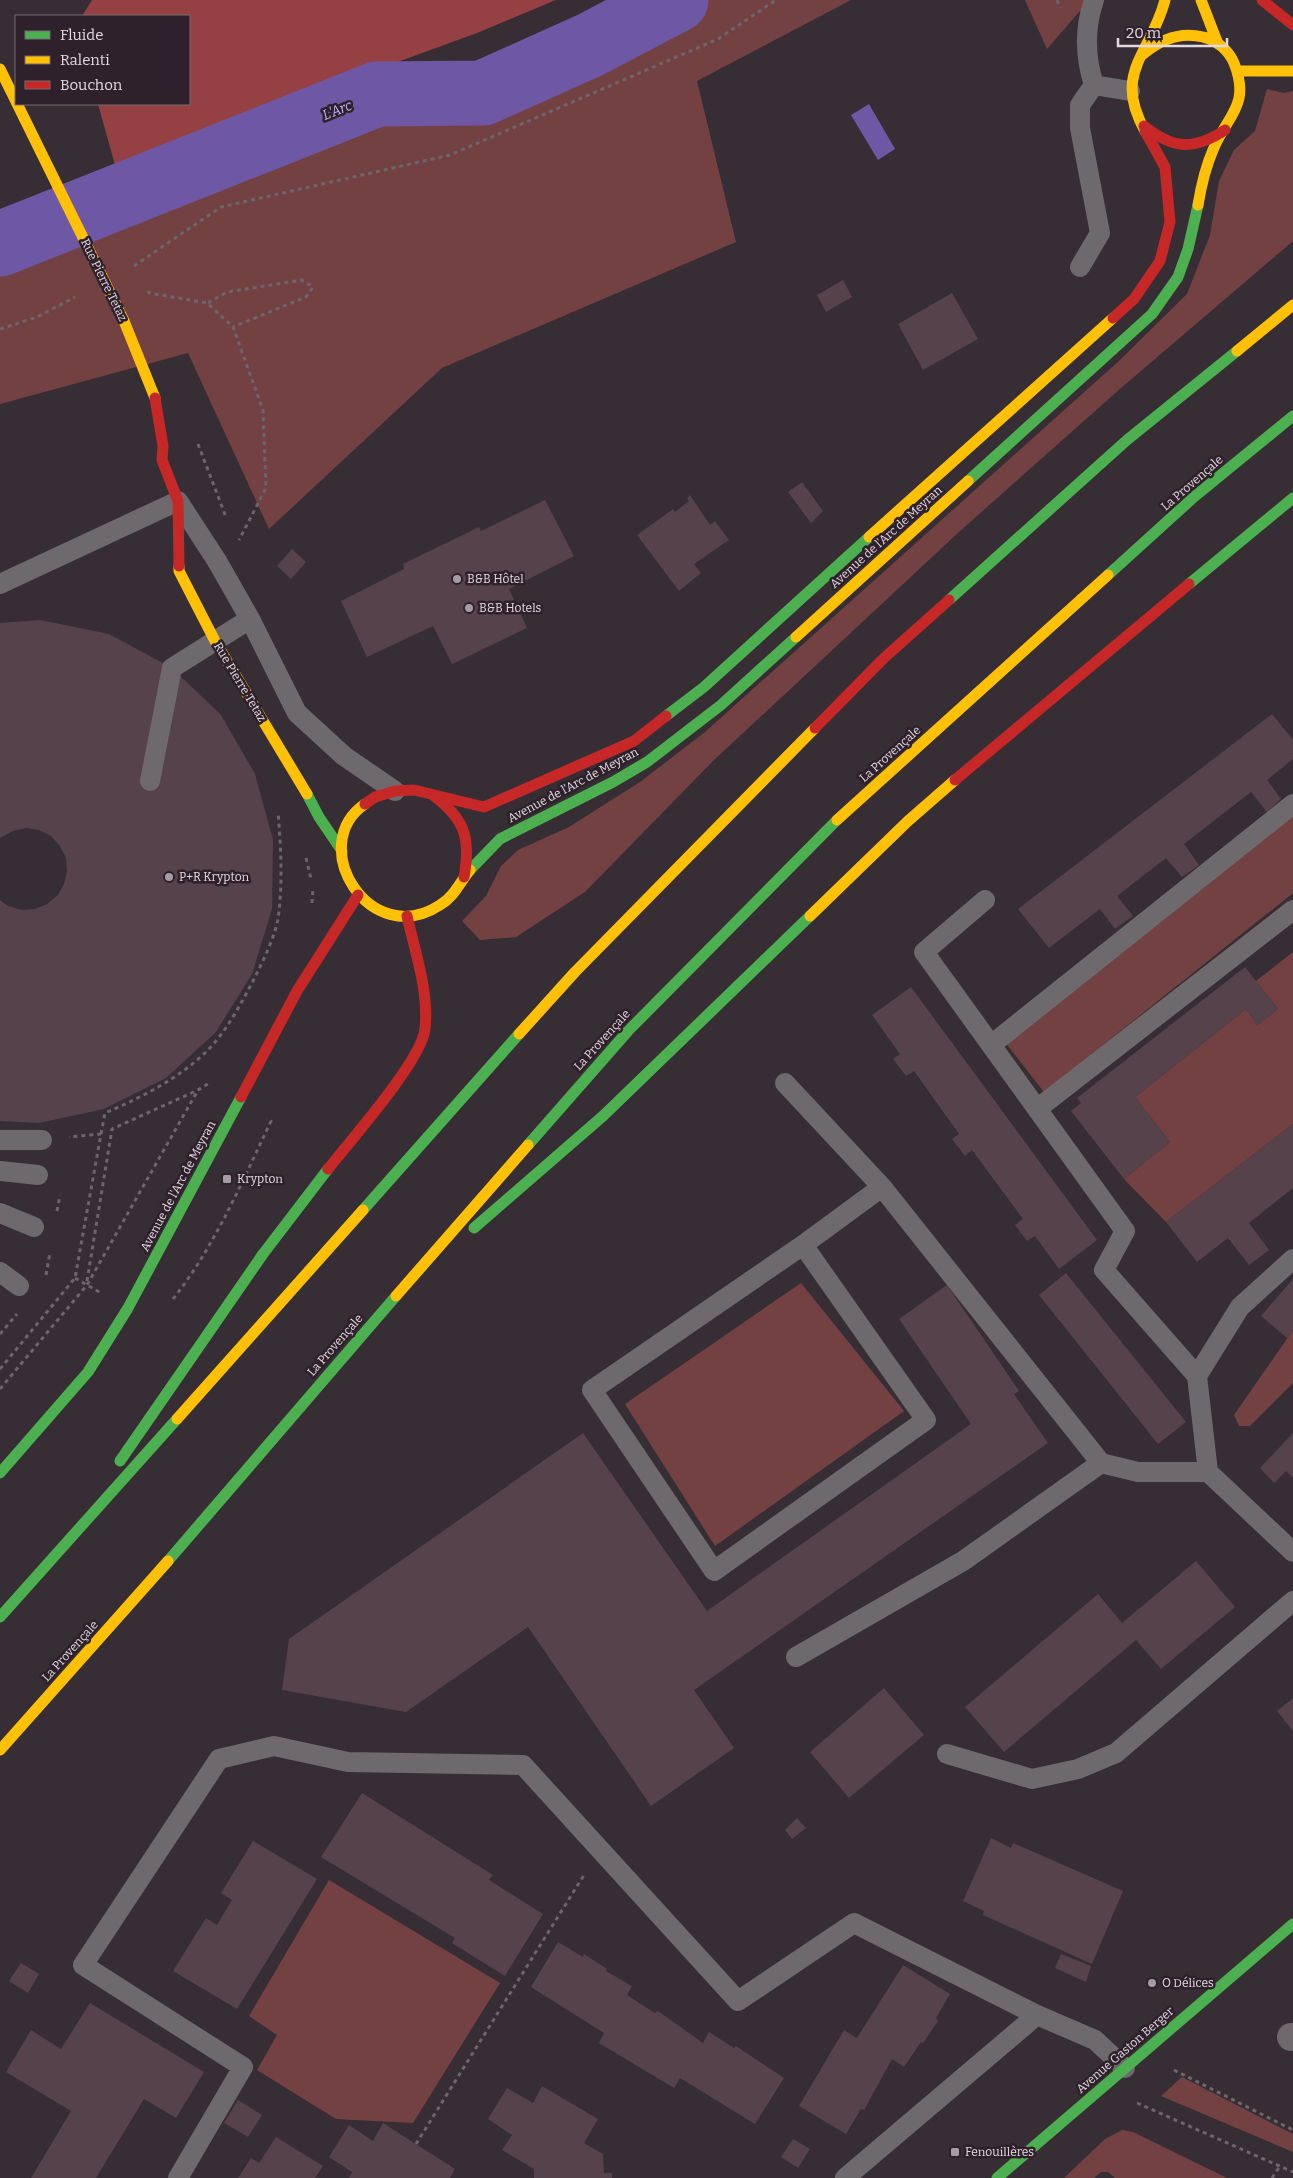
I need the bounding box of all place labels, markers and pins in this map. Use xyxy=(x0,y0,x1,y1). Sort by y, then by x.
place label: B&B Hôtel xyxy=(467,572,524,586)
marker: B&B Hôtel xyxy=(451,573,463,585)
place label: B&B Hotels xyxy=(479,601,542,615)
marker: B&B Hotels xyxy=(463,602,475,614)
place label: P+R Krypton xyxy=(179,870,250,884)
marker: P+R Krypton xyxy=(163,871,175,883)
place label: Krypton xyxy=(237,1172,283,1186)
marker: Krypton xyxy=(221,1173,233,1185)
place label: O Délices xyxy=(1162,1976,1214,1990)
marker: O Délices xyxy=(1146,1977,1158,1989)
place label: Fenouillères xyxy=(965,2145,1034,2159)
marker: Fenouillères xyxy=(949,2146,961,2158)

